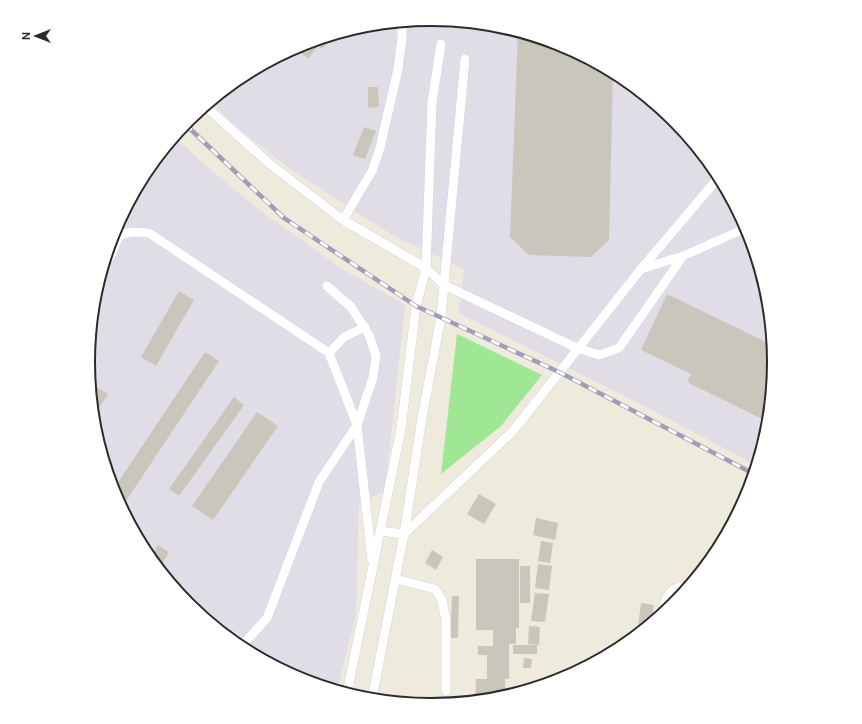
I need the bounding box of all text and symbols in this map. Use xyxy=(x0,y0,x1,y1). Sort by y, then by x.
north arrow xyxy=(16,16,56,56)
text: N xyxy=(19,32,33,40)

